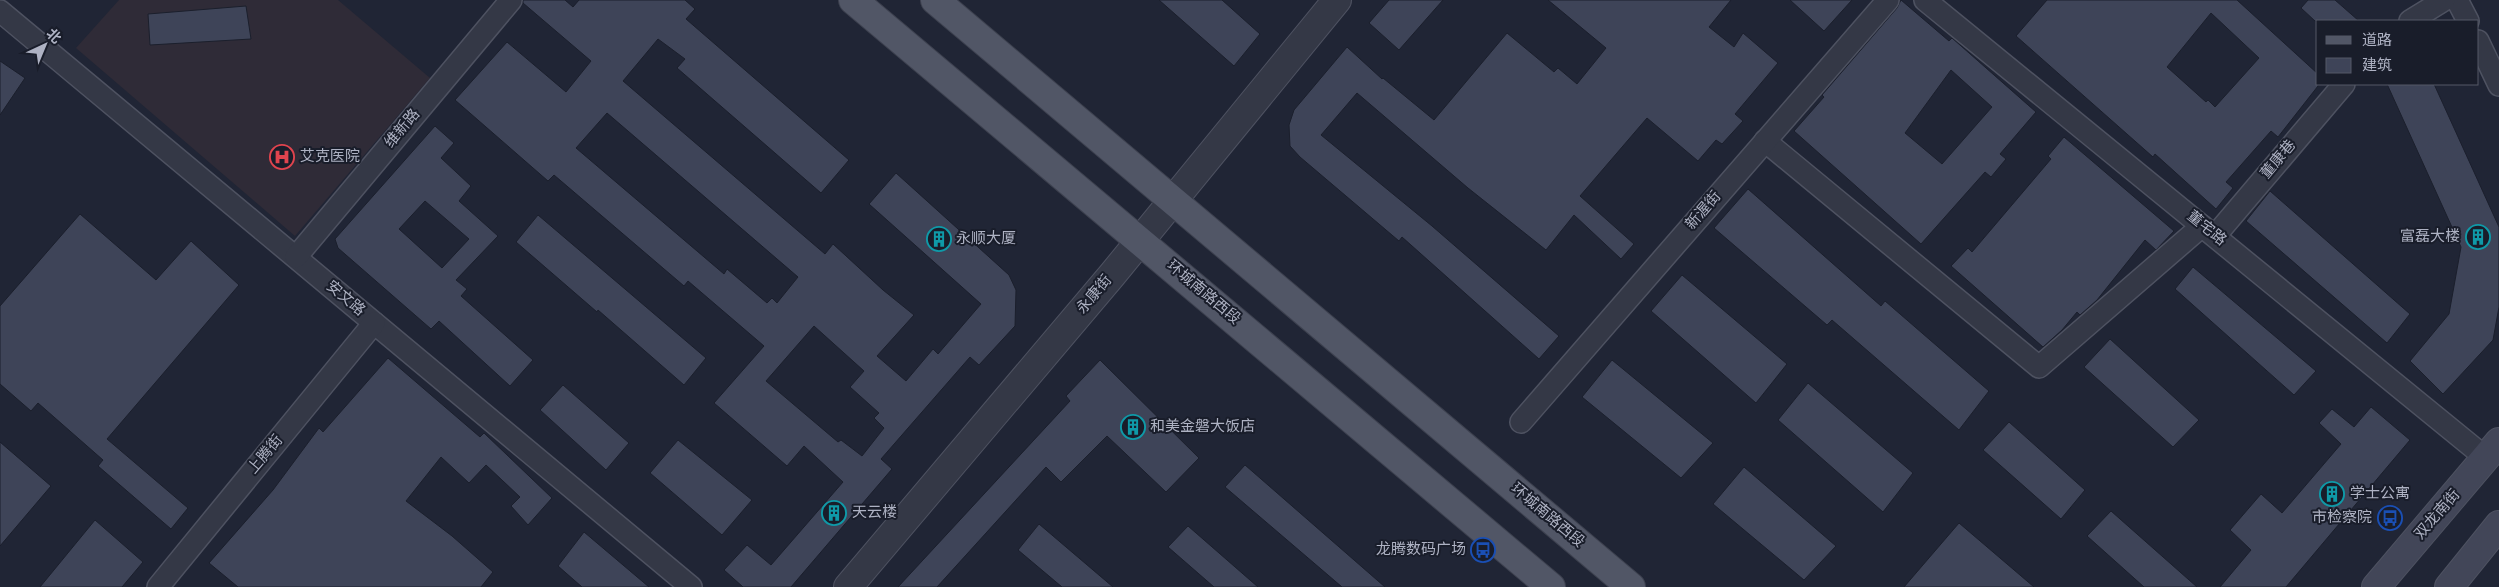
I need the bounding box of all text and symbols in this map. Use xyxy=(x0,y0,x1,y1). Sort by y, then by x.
north arrow xyxy=(20,20,70,70)
legend xyxy=(2316,20,2479,85)
text: 北 xyxy=(42,26,64,48)
text: 道路 xyxy=(2362,32,2392,51)
text: 建筑 xyxy=(2362,57,2392,76)
street label: 维新路 xyxy=(381,106,425,152)
street label: 董康巷 xyxy=(2257,137,2301,183)
hospital icon: 艾克医院 xyxy=(269,144,295,170)
place label: 艾克医院 xyxy=(300,148,360,167)
street label: 新渥街 xyxy=(1682,188,1726,234)
street label: 董宅路 xyxy=(2183,207,2229,251)
building icon: 富磊大楼 xyxy=(2465,224,2491,250)
building icon: 永顺大厦 xyxy=(926,226,952,252)
place label: 富磊大楼 xyxy=(2400,228,2460,247)
place label: 永顺大厦 xyxy=(956,230,1016,249)
street label: 环城南路西段 xyxy=(1162,257,1244,329)
street label: 永康街 xyxy=(1073,272,1117,318)
street label: 安文路 xyxy=(322,277,368,321)
building icon: 和美金磐大饭店 xyxy=(1120,414,1146,440)
place label: 和美金磐大饭店 xyxy=(1150,418,1255,437)
street label: 上腾街 xyxy=(244,432,288,478)
street label: 环城南路西段 xyxy=(1506,480,1588,552)
building icon: 学士公寓 xyxy=(2319,481,2345,507)
place label: 学士公寓 xyxy=(2350,485,2410,504)
street label: 双龙南街 xyxy=(2410,485,2465,544)
building icon: 天云楼 xyxy=(821,500,847,526)
place label: 天云楼 xyxy=(852,504,897,523)
bus stop icon: 市检察院 xyxy=(2377,505,2403,531)
place label: 市检察院 xyxy=(2312,508,2372,528)
bus stop icon: 龙腾数码广场 xyxy=(1470,537,1496,563)
place label: 龙腾数码广场 xyxy=(1376,540,1466,560)

